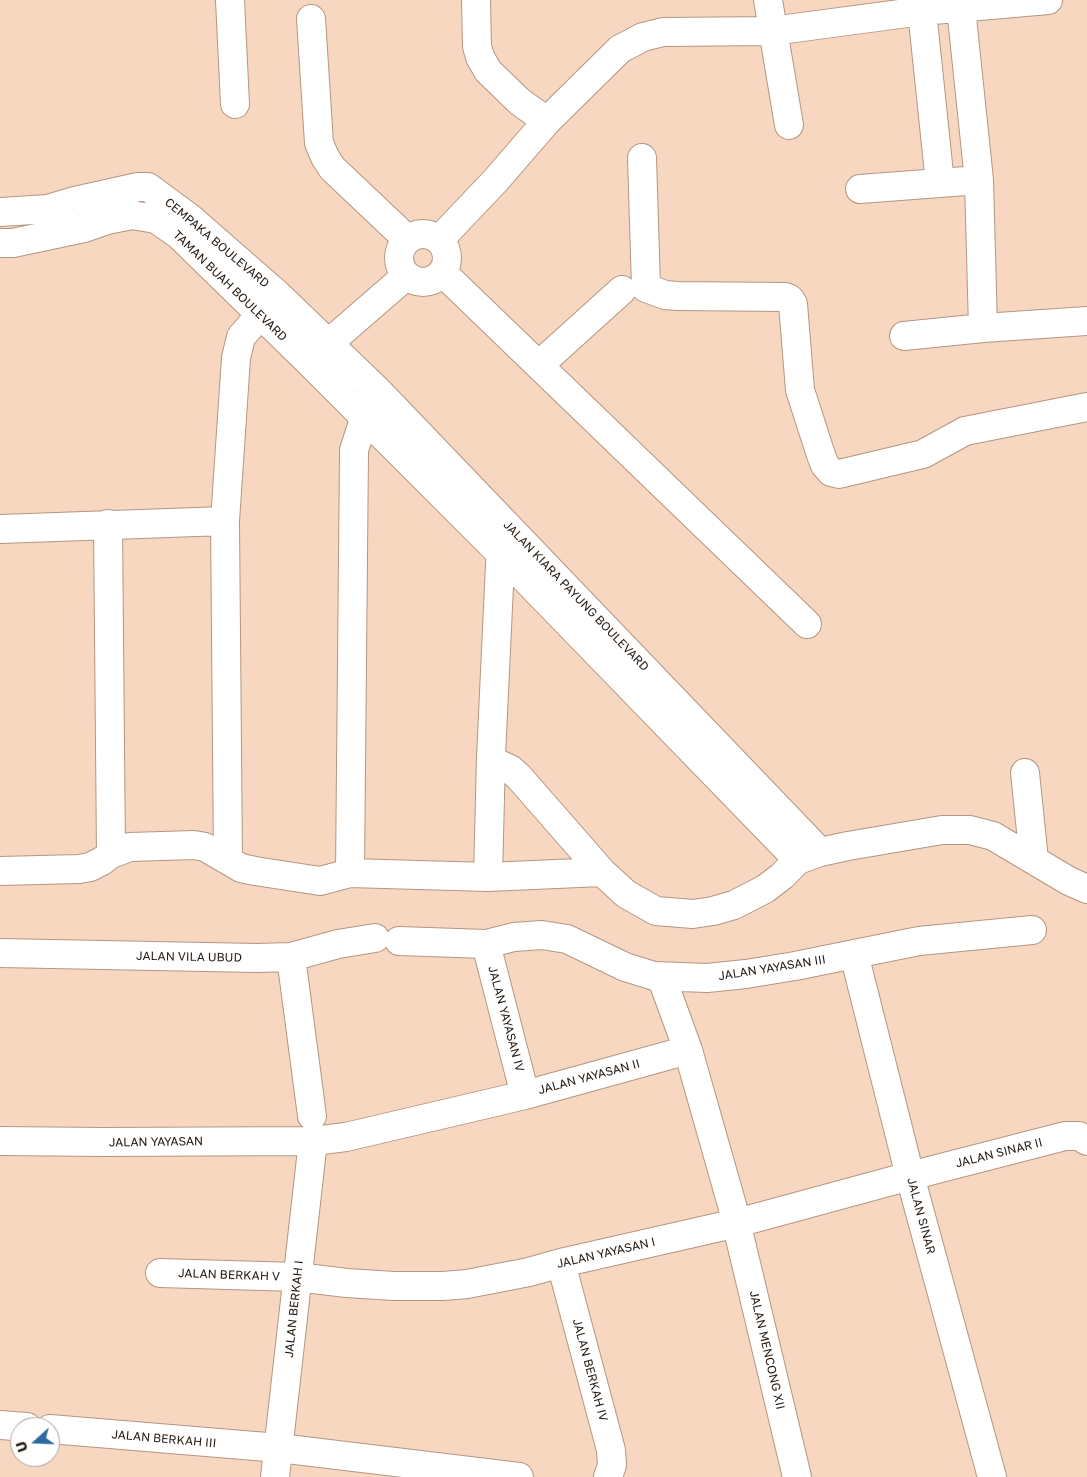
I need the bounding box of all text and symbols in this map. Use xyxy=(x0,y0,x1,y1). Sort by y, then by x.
street label: CEMPAKA BOULEVARD xyxy=(162,195,272,291)
street label: TAMAN BUAH BOULEVARD xyxy=(170,228,290,344)
street label: JALAN KIARA PAYUNG BOULEVARD xyxy=(500,518,652,674)
street label: JALAN VILA UBUD xyxy=(136,949,242,965)
street label: JALAN YAYASAN III xyxy=(717,952,827,984)
street label: JALAN YAYASAN IV xyxy=(485,965,527,1073)
street label: JALAN YAYASAN II xyxy=(537,1056,641,1098)
street label: JALAN YAYASAN xyxy=(109,1134,203,1150)
street label: JALAN SINAR II xyxy=(954,1135,1044,1171)
street label: JALAN SINAR xyxy=(904,1176,938,1256)
street label: JALAN YAYASAN I xyxy=(555,1235,657,1271)
street label: JALAN BERKAH I xyxy=(282,1260,306,1358)
street label: JALAN BERKAH V xyxy=(178,1266,280,1284)
street label: JALAN MENCONG XII xyxy=(746,1289,788,1411)
street label: JALAN BERKAH IV xyxy=(569,1317,611,1423)
north arrow xyxy=(10,1417,60,1467)
street label: JALAN BERKAH III xyxy=(111,1427,217,1451)
text: U xyxy=(12,1439,31,1455)

